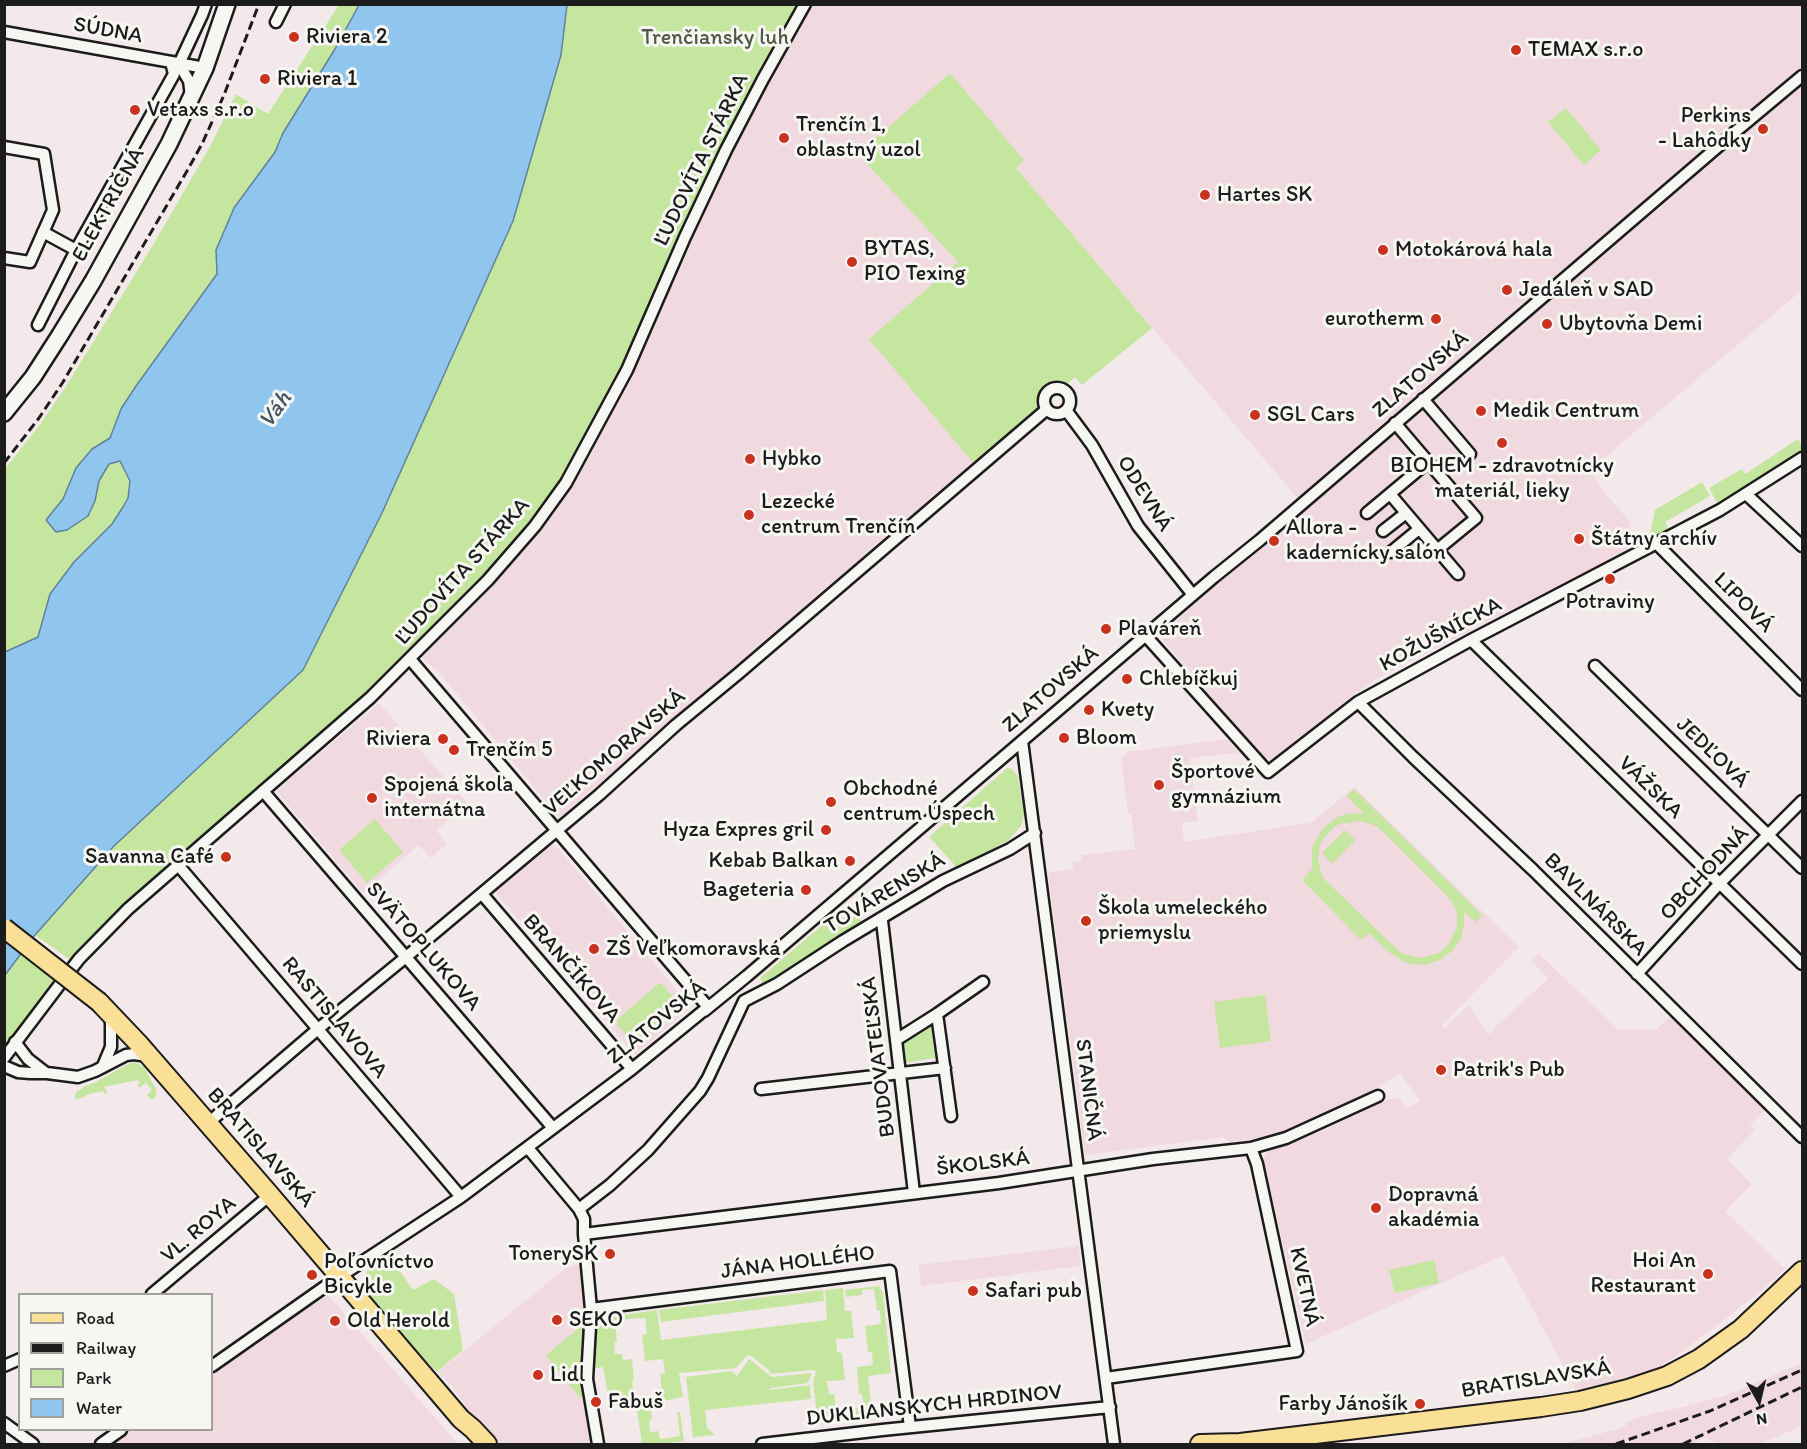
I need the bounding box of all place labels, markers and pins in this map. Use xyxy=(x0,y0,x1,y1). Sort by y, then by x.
place label: Riviera 2 xyxy=(306,24,388,50)
marker: Riviera 2 xyxy=(287,30,301,44)
place label: TEMAX s.r.o xyxy=(1528,37,1643,63)
marker: TEMAX s.r.o xyxy=(1509,43,1523,57)
place label: Riviera 1 xyxy=(277,66,357,92)
marker: Riviera 1 xyxy=(258,72,272,86)
place label: Vetaxs s.r.o xyxy=(147,97,254,123)
marker: Vetaxs s.r.o xyxy=(128,103,142,117)
place label: Perkins - Lahôdky xyxy=(1658,103,1751,154)
place label: Trenčín 1, oblastný uzol xyxy=(796,112,921,164)
marker: Perkins - Lahôdky xyxy=(1756,122,1770,136)
marker: Trenčín 1, oblastný uzol xyxy=(777,131,791,145)
place label: Hartes SK xyxy=(1217,182,1312,208)
marker: Hartes SK xyxy=(1198,188,1212,202)
place label: BYTAS, PIO Texing xyxy=(864,236,966,288)
place label: Motokárová hala xyxy=(1395,237,1552,263)
marker: Motokárová hala xyxy=(1376,243,1390,257)
marker: BYTAS, PIO Texing xyxy=(845,255,859,269)
place label: Jedáleň v SAD xyxy=(1519,277,1653,303)
marker: Jedáleň v SAD xyxy=(1500,283,1514,297)
place label: eurotherm xyxy=(1325,306,1424,332)
place label: Ubytovňa Demi xyxy=(1559,311,1702,337)
marker: eurotherm xyxy=(1429,312,1443,326)
marker: Ubytovňa Demi xyxy=(1540,317,1554,331)
place label: Medik Centrum xyxy=(1493,398,1639,424)
place label: SGL Cars xyxy=(1267,402,1355,428)
marker: Medik Centrum xyxy=(1474,404,1488,418)
marker: SGL Cars xyxy=(1248,408,1262,422)
marker: BIOHEM - zdravotnícky materiál, lieky xyxy=(1495,436,1509,450)
place label: Hybko xyxy=(762,446,822,472)
marker: Hybko xyxy=(743,452,757,466)
place label: BIOHEM - zdravotnícky materiál, lieky xyxy=(1390,453,1614,505)
place label: Lezecké centrum Trenčín xyxy=(761,489,915,540)
marker: Lezecké centrum Trenčín xyxy=(742,508,756,522)
place label: Allora - kadernícky salón xyxy=(1286,515,1446,566)
place label: Štátny archív xyxy=(1591,526,1717,552)
marker: Štátny archív xyxy=(1572,532,1586,546)
marker: Allora - kadernícky salón xyxy=(1267,534,1281,548)
marker: Potraviny xyxy=(1603,572,1617,586)
place label: Potraviny xyxy=(1566,589,1654,615)
place label: Plaváreň xyxy=(1118,616,1202,642)
marker: Plaváreň xyxy=(1099,622,1113,636)
place label: Chlebíčkuj xyxy=(1139,666,1238,692)
marker: Chlebíčkuj xyxy=(1120,672,1134,686)
place label: Kvety xyxy=(1101,697,1154,723)
marker: Kvety xyxy=(1082,703,1096,717)
place label: Bloom xyxy=(1076,725,1137,751)
place label: Riviera xyxy=(366,726,431,752)
marker: Bloom xyxy=(1057,731,1071,745)
marker: Riviera xyxy=(436,732,450,746)
place label: Trenčín 5 xyxy=(466,737,553,763)
marker: Trenčín 5 xyxy=(447,743,461,757)
place label: Športové gymnázium xyxy=(1171,759,1281,810)
place label: Spojená škola internátna xyxy=(384,772,513,824)
place label: Obchodné centrum Úspech xyxy=(843,776,995,828)
marker: Športové gymnázium xyxy=(1152,778,1166,792)
marker: Spojená škola internátna xyxy=(365,791,379,805)
marker: Obchodné centrum Úspech xyxy=(824,795,838,809)
place label: Hyza Expres gril xyxy=(663,817,814,843)
marker: Hyza Expres gril xyxy=(819,823,833,837)
place label: Savanna Café xyxy=(85,844,214,870)
place label: Kebab Balkan xyxy=(709,848,838,874)
marker: Savanna Café xyxy=(219,850,233,864)
marker: Kebab Balkan xyxy=(843,854,857,868)
place label: Bageteria xyxy=(703,877,794,903)
marker: Bageteria xyxy=(799,883,813,897)
place label: Škola umeleckého priemyslu xyxy=(1098,895,1267,946)
marker: Škola umeleckého priemyslu xyxy=(1079,914,1093,928)
place label: ZŠ Veľkomoravská xyxy=(606,936,781,962)
marker: ZŠ Veľkomoravská xyxy=(587,942,601,956)
place label: Patrik's Pub xyxy=(1453,1057,1565,1083)
marker: Patrik's Pub xyxy=(1434,1063,1448,1077)
place label: Dopravná akadémia xyxy=(1388,1182,1479,1234)
marker: Dopravná akadémia xyxy=(1369,1201,1383,1215)
place label: TonerySK xyxy=(509,1241,598,1267)
marker: TonerySK xyxy=(603,1247,617,1261)
place label: Hoi An Restaurant xyxy=(1590,1248,1696,1300)
place label: Poľovníctvo Bicykle xyxy=(324,1249,434,1300)
marker: Hoi An Restaurant xyxy=(1701,1267,1715,1281)
marker: Poľovníctvo Bicykle xyxy=(305,1268,319,1282)
place label: Safari pub xyxy=(985,1278,1082,1304)
marker: Safari pub xyxy=(966,1284,980,1298)
place label: SEKO xyxy=(569,1307,623,1333)
place label: Old Herold xyxy=(347,1308,450,1334)
marker: SEKO xyxy=(550,1313,564,1327)
marker: Old Herold xyxy=(328,1314,342,1328)
place label: Lidl xyxy=(550,1362,585,1388)
marker: Lidl xyxy=(531,1368,545,1382)
place label: Fabuš xyxy=(608,1389,663,1415)
place label: Farby Jánošík xyxy=(1279,1391,1408,1417)
marker: Fabuš xyxy=(589,1395,603,1409)
marker: Farby Jánošík xyxy=(1413,1397,1427,1411)

